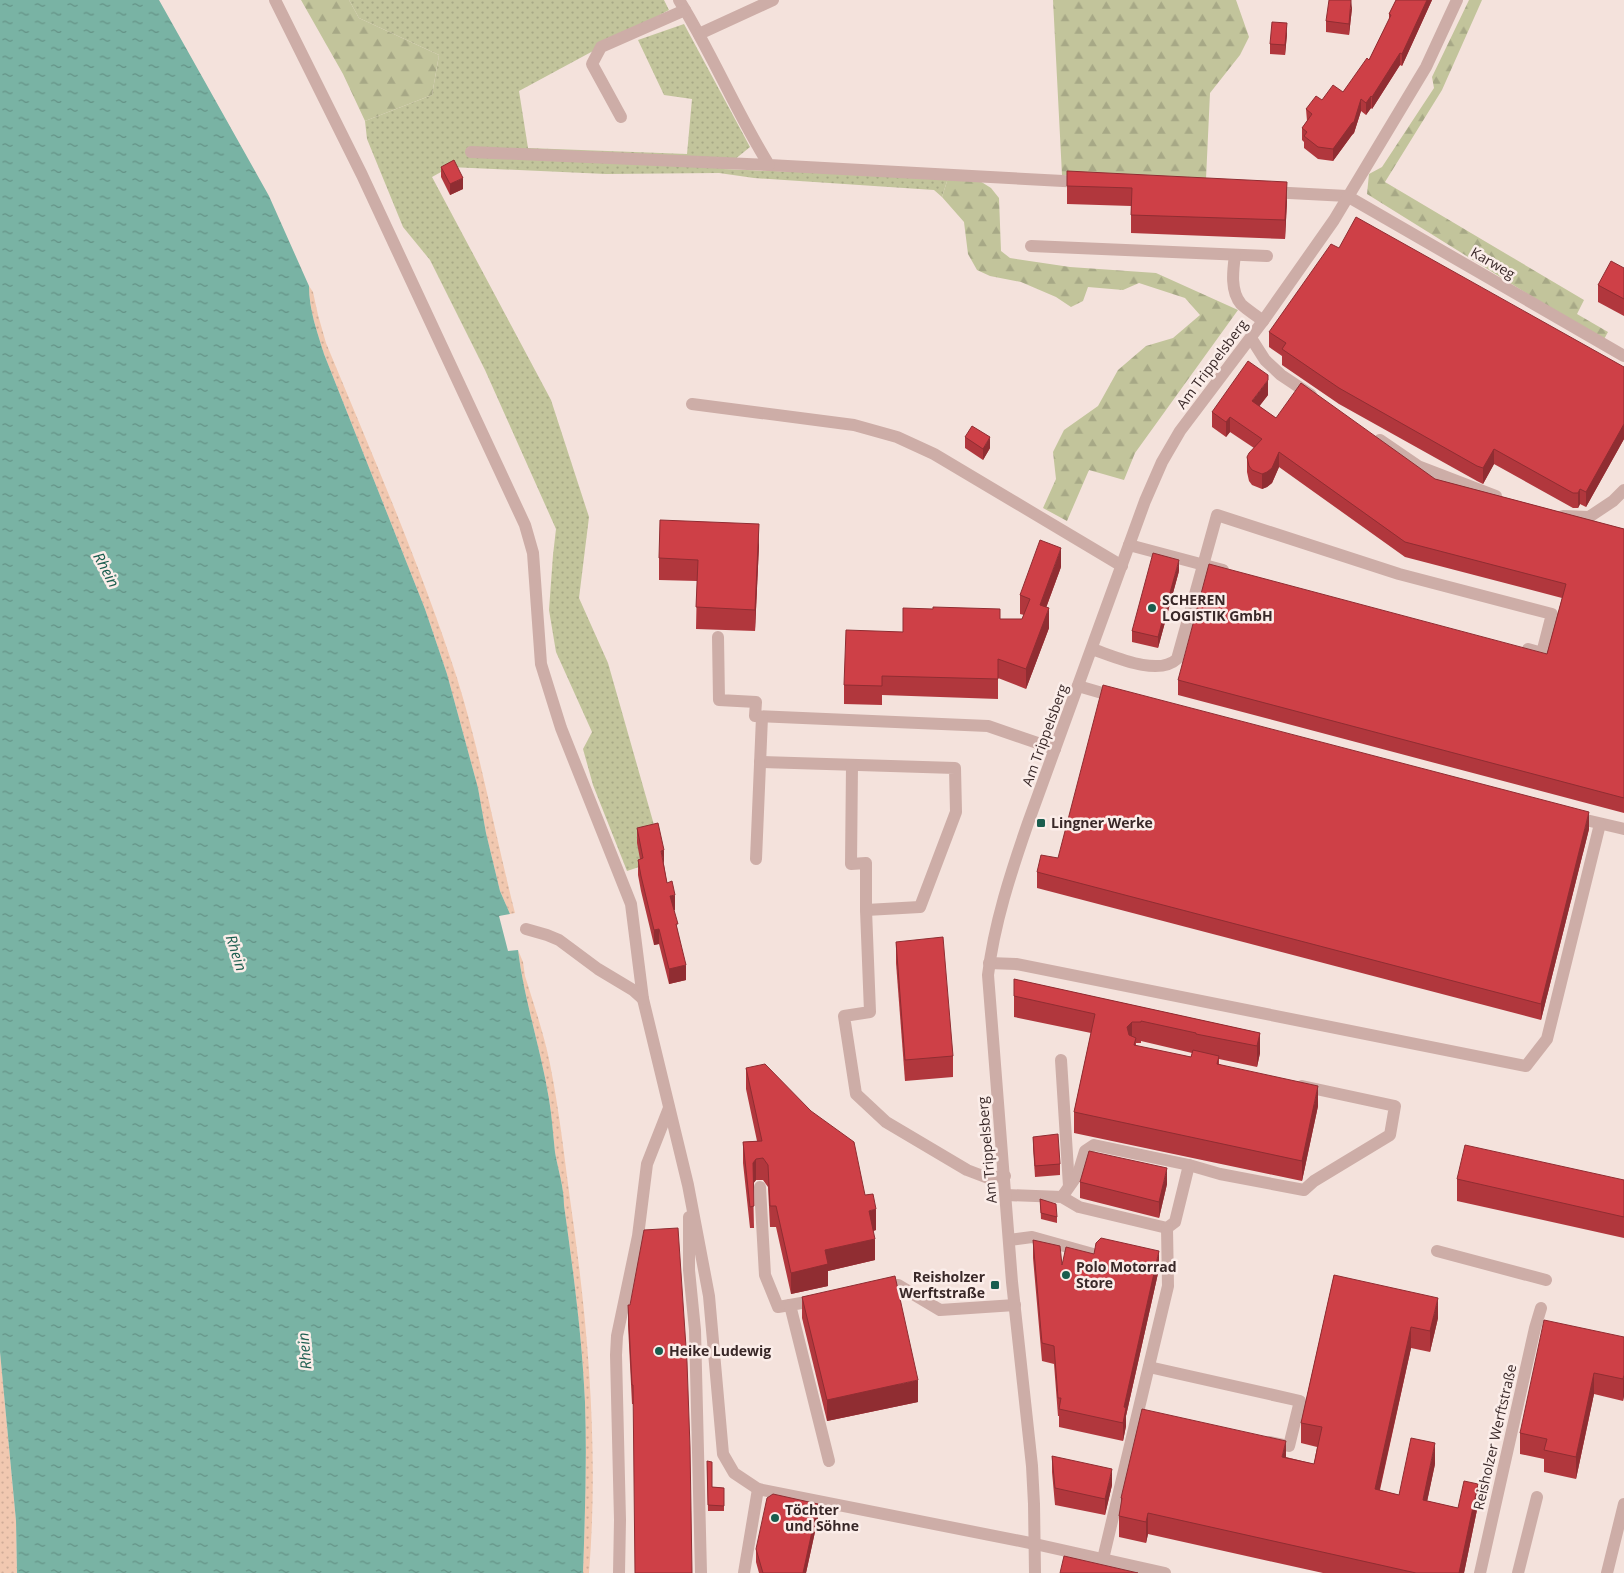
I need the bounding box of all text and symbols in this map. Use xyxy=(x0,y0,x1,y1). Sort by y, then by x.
street label: Karweg xyxy=(1468,242,1519,283)
street label: Am Trippelsberg xyxy=(1172,315,1252,412)
water label: Rhein xyxy=(89,548,124,591)
place label: SCHEREN LOGISTIK GmbH xyxy=(1162,590,1273,625)
marker: SCHEREN LOGISTIK GmbH xyxy=(1146,602,1158,614)
street label: Am Trippelsberg xyxy=(1017,681,1072,789)
place label: Lingner Werke xyxy=(1051,813,1153,832)
marker: Lingner Werke xyxy=(1035,817,1047,829)
water label: Rhein xyxy=(222,932,252,973)
street label: Am Trippelsberg xyxy=(972,1095,1001,1204)
place label: Polo Motorrad Store xyxy=(1076,1257,1177,1292)
place label: Reisholzer Werftstraße xyxy=(899,1267,986,1302)
marker: Polo Motorrad Store xyxy=(1060,1269,1072,1281)
marker: Reisholzer Werftstraße xyxy=(989,1279,1001,1291)
water label: Rhein xyxy=(292,1332,316,1370)
place label: Heike Ludewig xyxy=(669,1341,771,1360)
marker: Heike Ludewig xyxy=(653,1345,665,1357)
street label: Reisholzer Werftstraße xyxy=(1468,1362,1521,1512)
place label: Töchter und Söhne xyxy=(785,1500,859,1535)
marker: Töchter und Söhne xyxy=(769,1512,781,1524)

